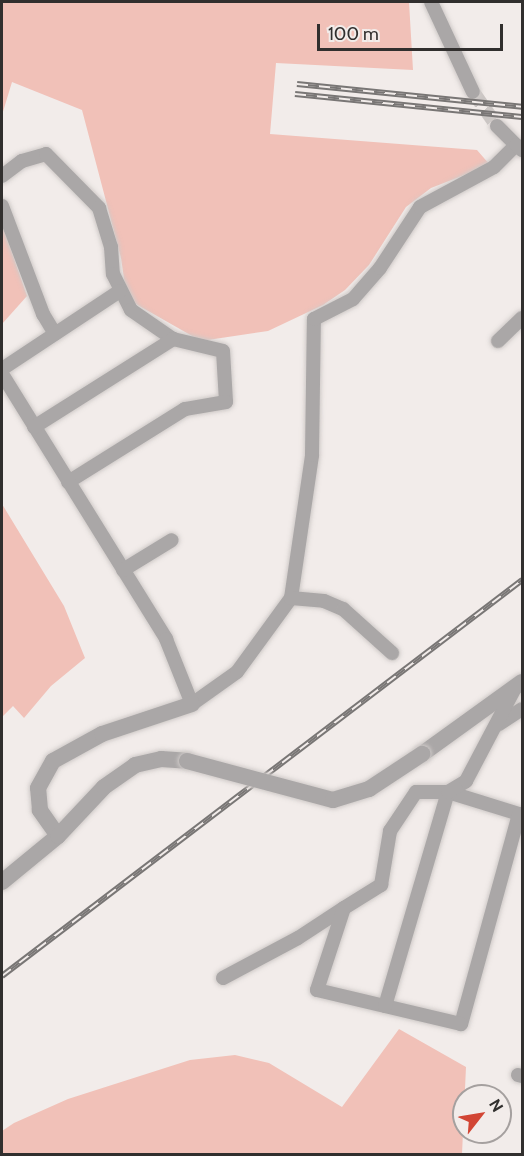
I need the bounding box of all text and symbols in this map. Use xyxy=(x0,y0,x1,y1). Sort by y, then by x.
scale bar xyxy=(320,12,506,50)
text: 100 m xyxy=(328,23,379,45)
north arrow xyxy=(452,1084,512,1144)
text: N xyxy=(485,1096,507,1115)

